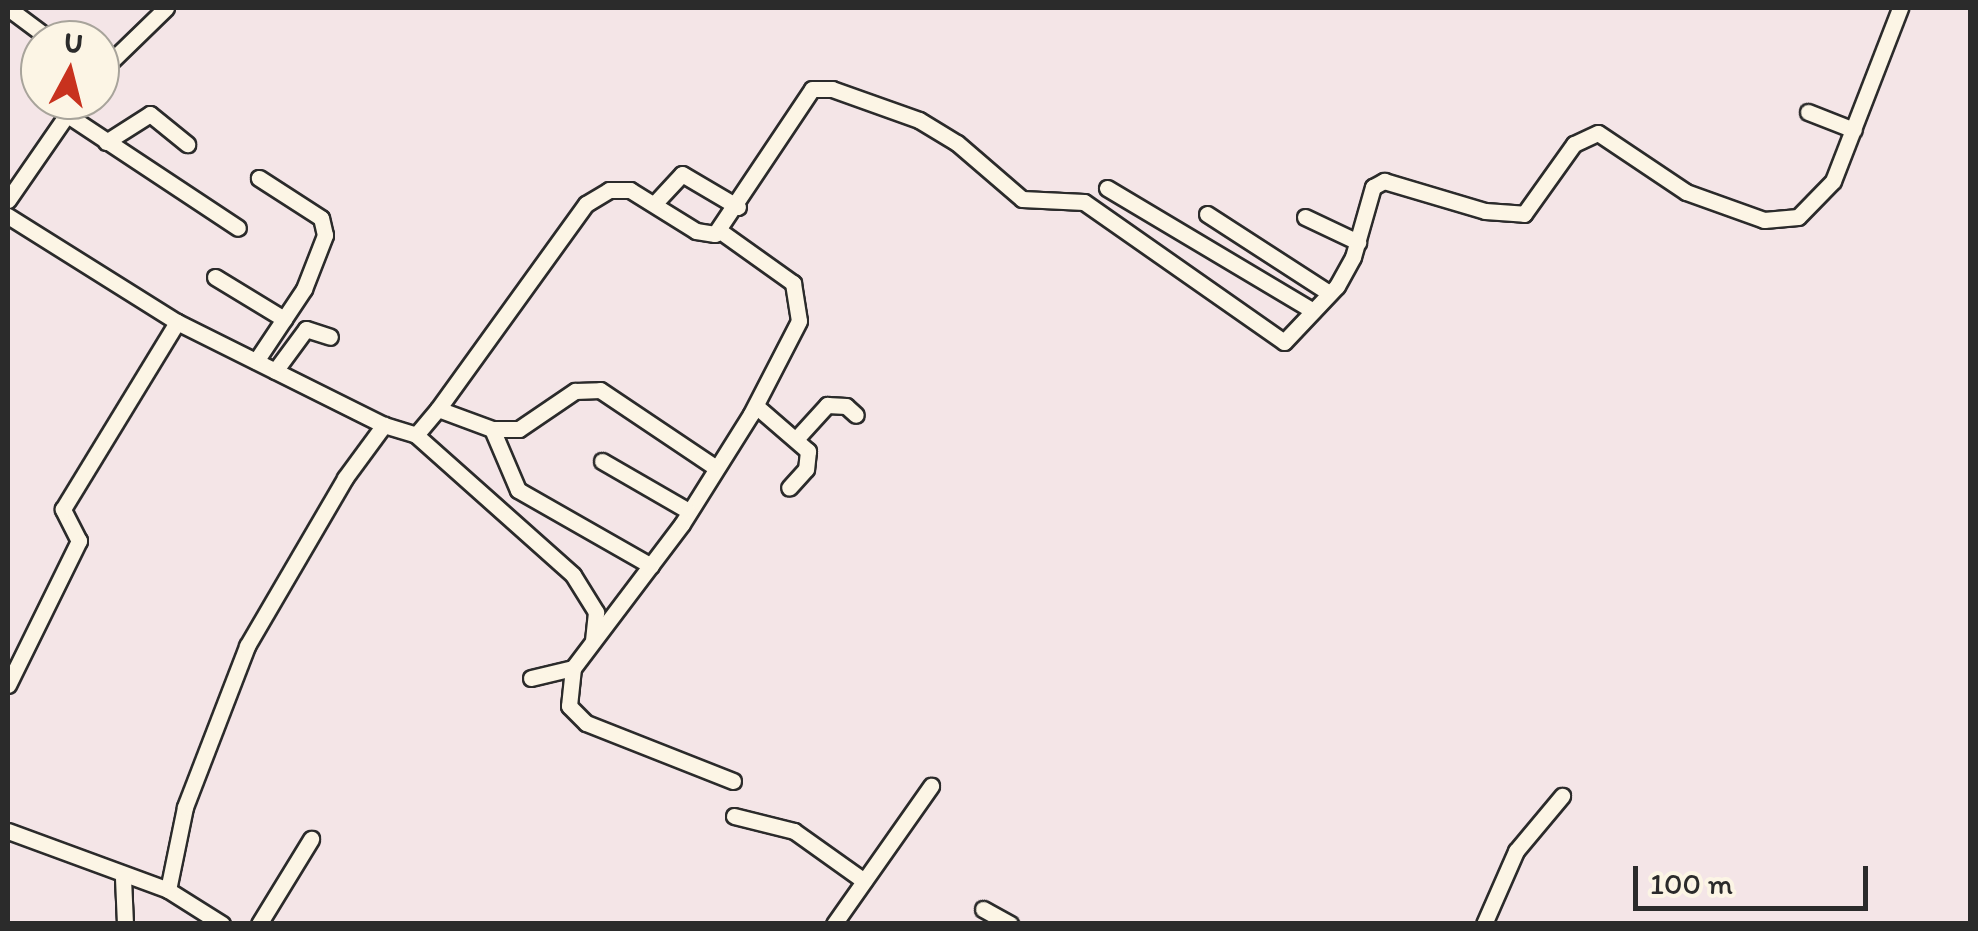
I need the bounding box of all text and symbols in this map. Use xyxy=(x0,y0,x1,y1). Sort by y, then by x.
north arrow xyxy=(20,20,120,120)
text: U xyxy=(62,24,85,60)
scale bar xyxy=(1638,846,1873,908)
text: 100 m xyxy=(1650,865,1733,902)

